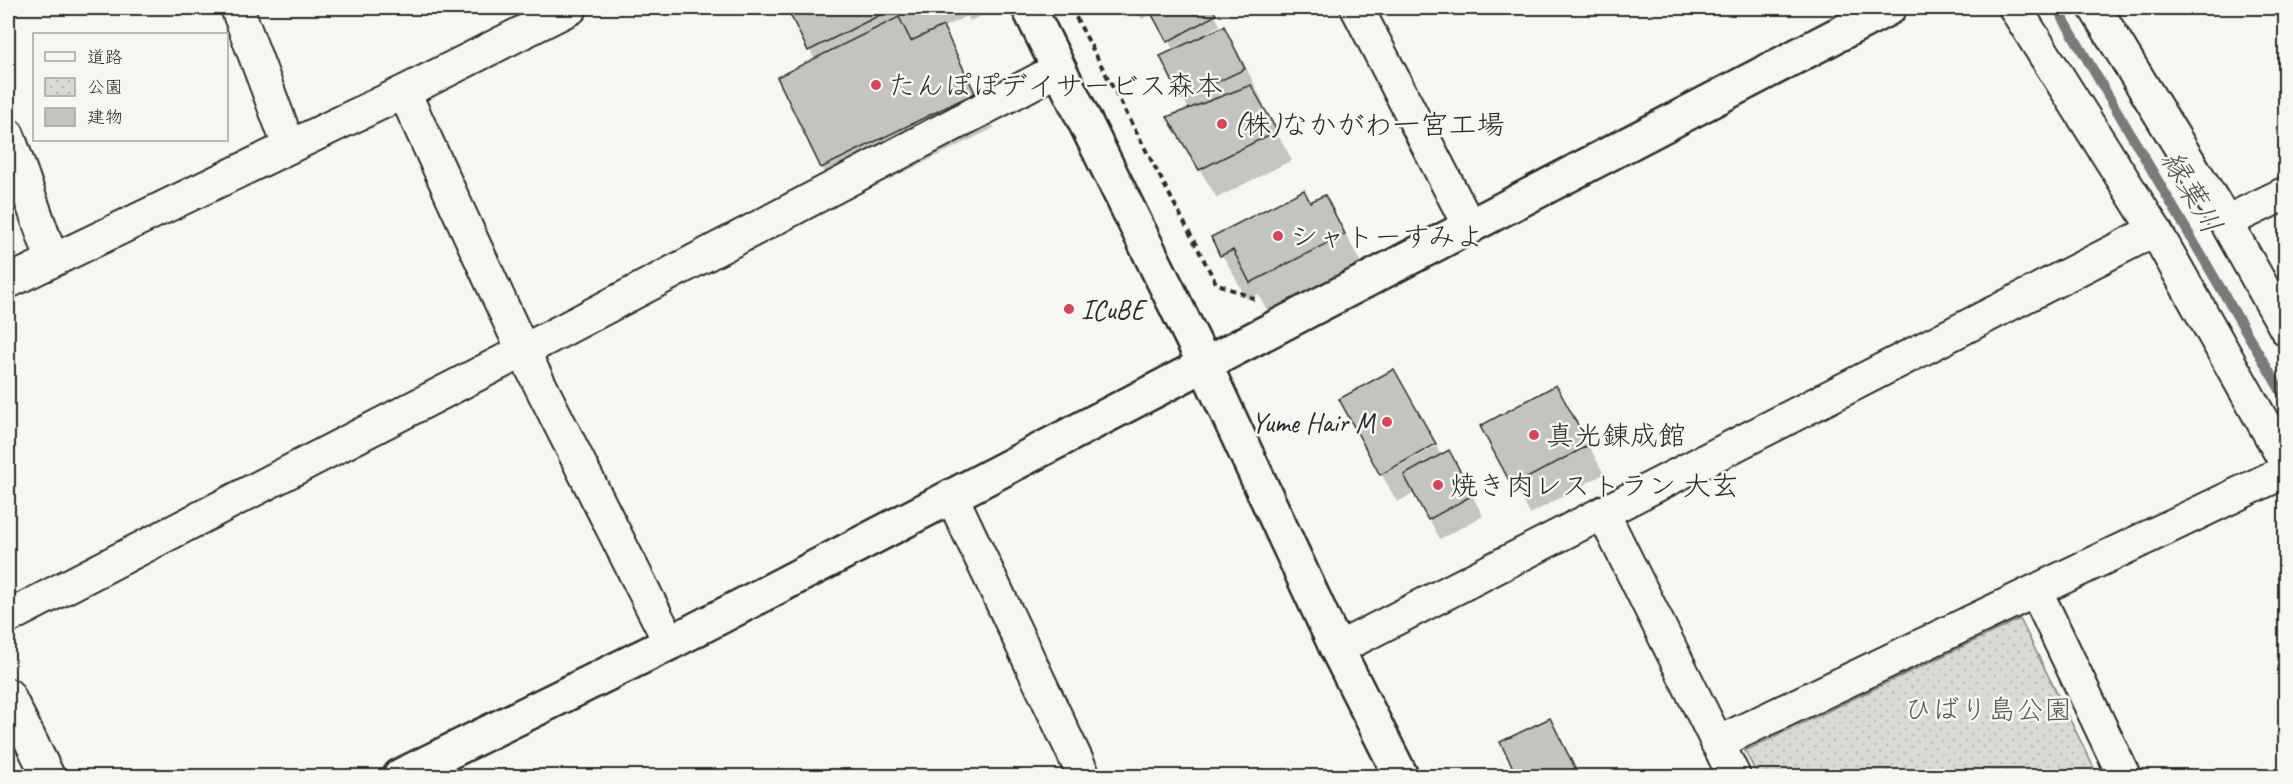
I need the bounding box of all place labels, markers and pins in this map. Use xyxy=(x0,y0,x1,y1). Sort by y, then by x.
place label: たんぽぽデイサービス森本 xyxy=(888,68,1223,103)
marker: たんぽぽデイサービス森本 xyxy=(869,78,883,92)
place label: (株)なかがわ一宮工場 xyxy=(1234,107,1504,142)
marker: (株)なかがわ一宮工場 xyxy=(1215,117,1229,131)
place label: シャトーすみよ xyxy=(1290,219,1484,254)
marker: シャトーすみよ xyxy=(1271,229,1285,243)
place label: ICuBE xyxy=(1081,292,1148,327)
marker: ICuBE xyxy=(1062,302,1076,316)
place label: Yume Hair M xyxy=(1251,405,1377,440)
marker: Yume Hair M xyxy=(1380,415,1394,429)
place label: 真光錬成館 xyxy=(1546,418,1686,453)
marker: 真光錬成館 xyxy=(1527,428,1541,442)
place label: 焼き肉レストラン 大玄 xyxy=(1450,468,1739,503)
marker: 焼き肉レストラン 大玄 xyxy=(1431,478,1445,492)

